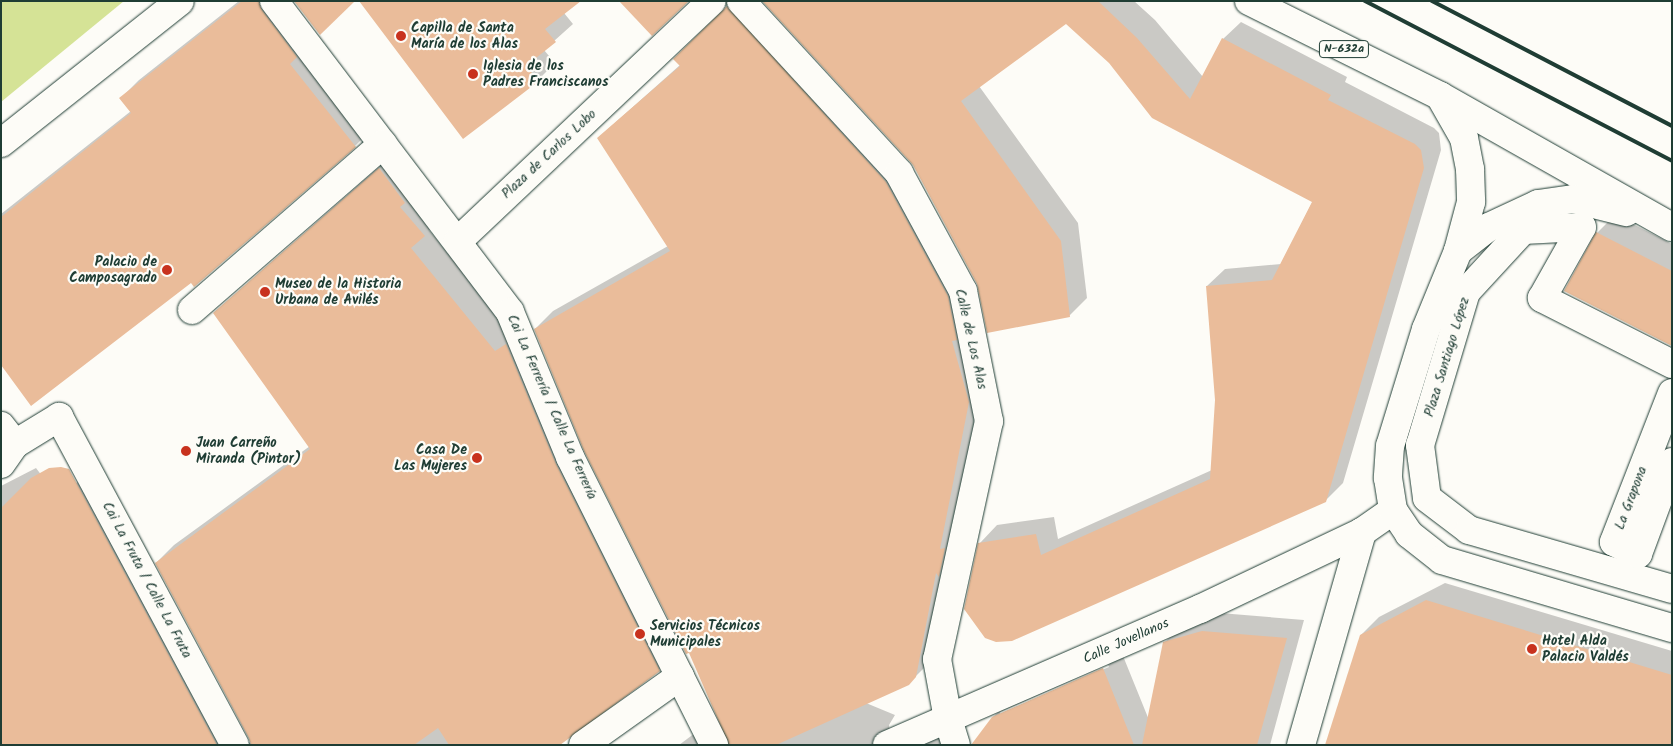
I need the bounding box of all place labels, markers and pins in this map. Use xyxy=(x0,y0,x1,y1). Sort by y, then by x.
place label: Capilla de Santa María de los Alas xyxy=(411,20,518,52)
marker: Capilla de Santa María de los Alas xyxy=(395,30,407,42)
place label: Iglesia de los Padres Franciscanos xyxy=(483,58,608,90)
marker: Iglesia de los Padres Franciscanos xyxy=(467,68,479,80)
place label: Palacio de Camposagrado xyxy=(69,254,157,286)
marker: Palacio de Camposagrado xyxy=(161,264,173,276)
place label: Museo de la Historia Urbana de Avilés xyxy=(275,276,401,308)
marker: Museo de la Historia Urbana de Avilés xyxy=(259,286,271,298)
place label: Juan Carreño Miranda (Pintor) xyxy=(196,435,301,468)
place label: Casa De Las Mujeres xyxy=(394,442,467,474)
marker: Juan Carreño Miranda (Pintor) xyxy=(180,445,192,457)
marker: Casa De Las Mujeres xyxy=(471,452,483,464)
place label: Servicios Técnicos Municipales xyxy=(650,618,760,650)
marker: Servicios Técnicos Municipales xyxy=(634,628,646,640)
place label: Hotel Alda Palacio Valdés xyxy=(1542,633,1629,666)
marker: Hotel Alda Palacio Valdés xyxy=(1526,643,1538,655)

